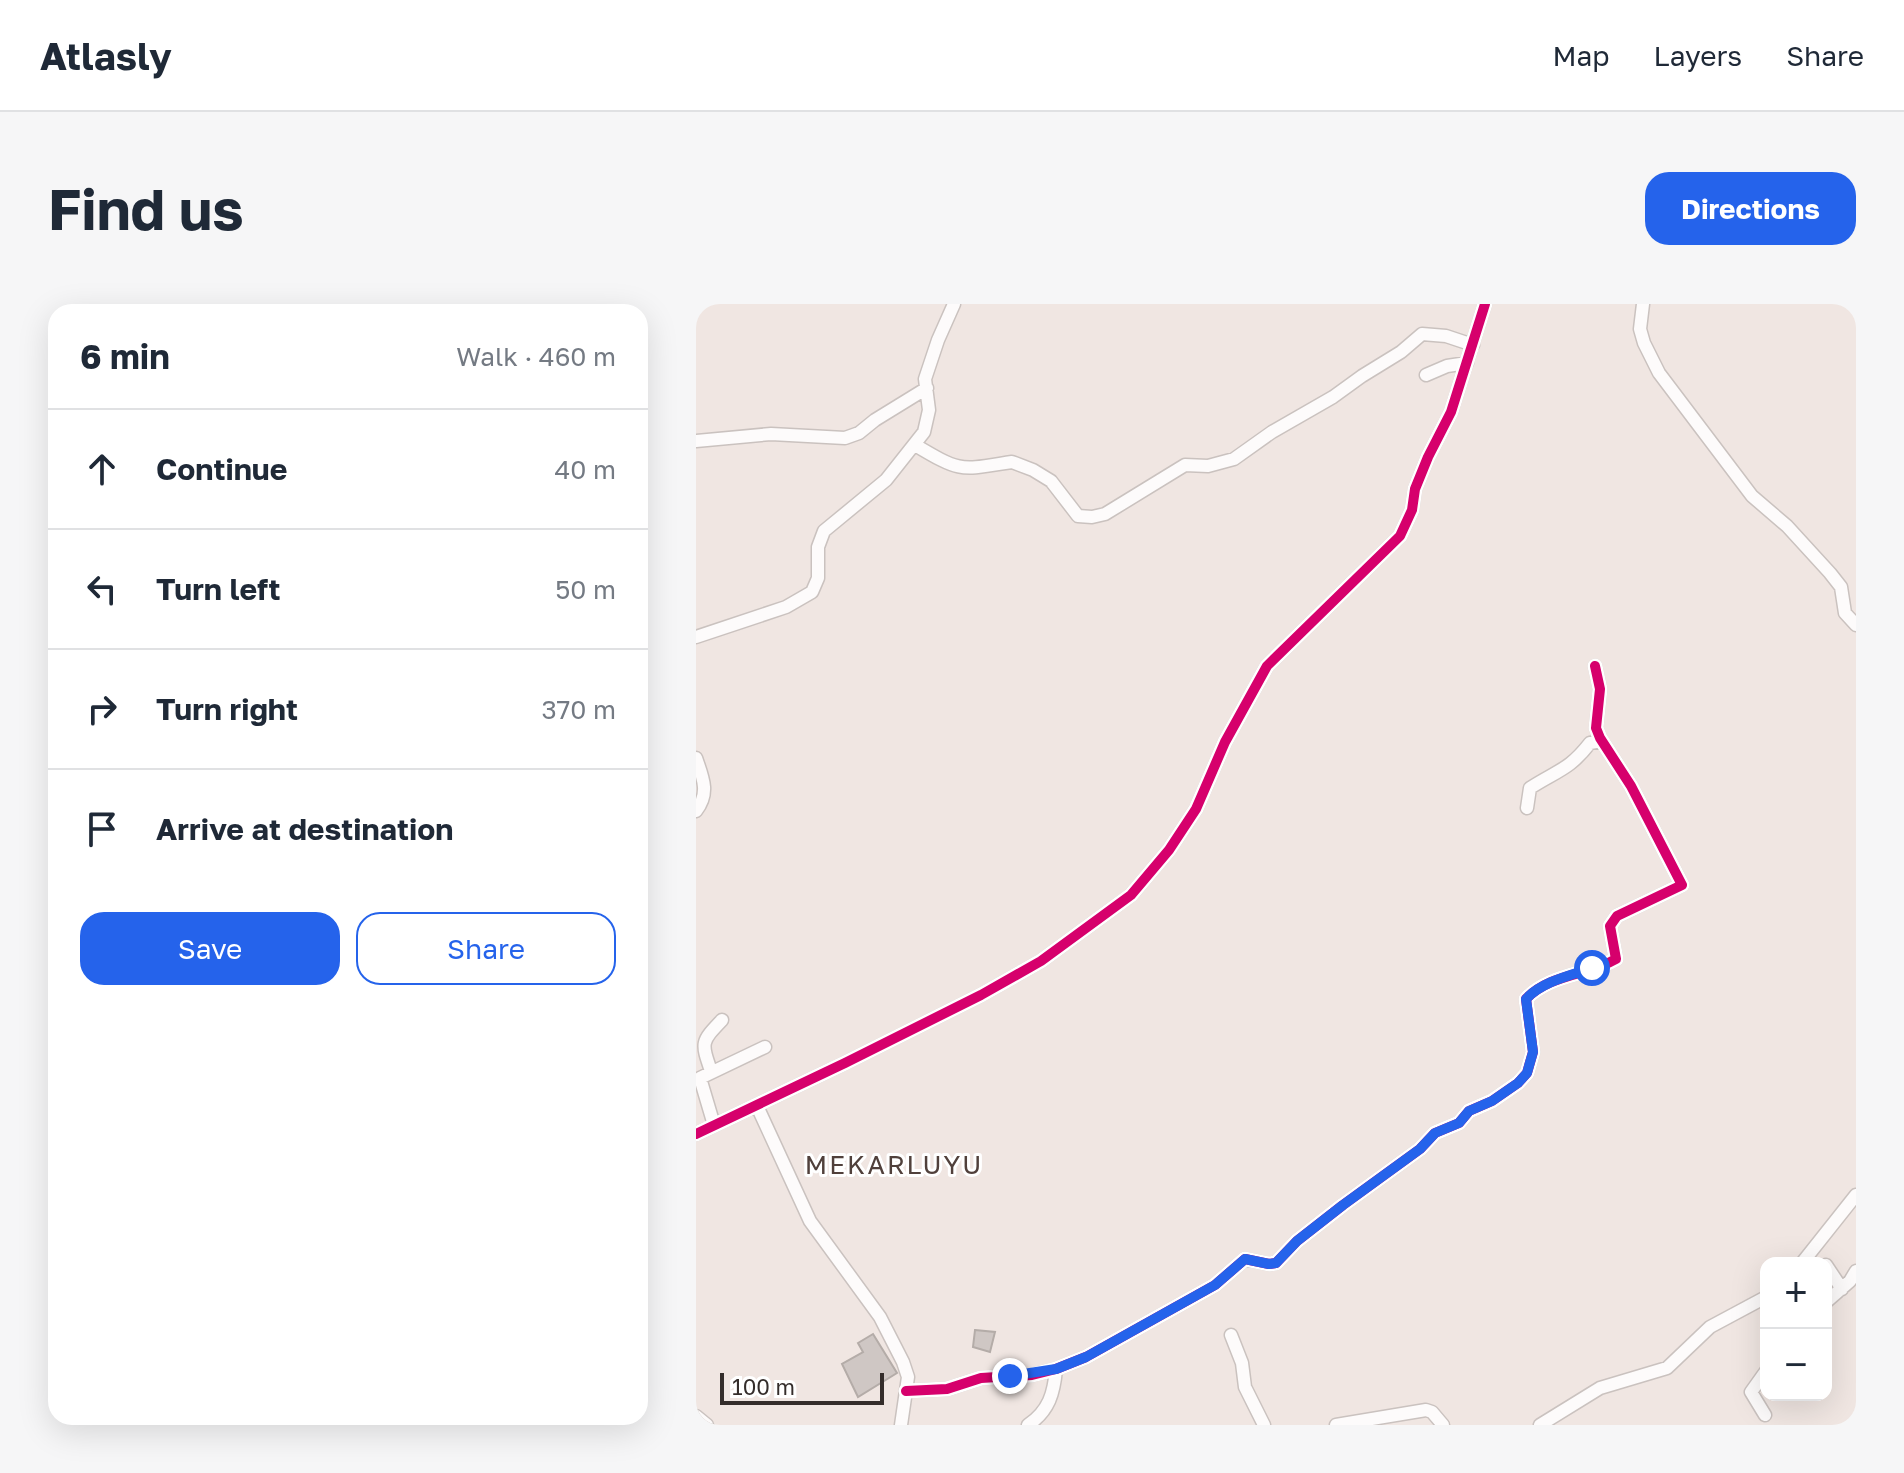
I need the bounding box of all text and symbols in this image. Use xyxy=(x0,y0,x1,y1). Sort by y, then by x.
text: Atlasly xyxy=(40,33,172,78)
text: Map xyxy=(1552,39,1610,72)
text: Layers xyxy=(1654,39,1742,72)
text: Share xyxy=(1786,39,1864,72)
button: Directions xyxy=(1645,172,1856,245)
text: Find us xyxy=(48,175,244,242)
text: 6 min xyxy=(80,336,170,376)
text: Walk · 460 m xyxy=(456,341,616,372)
icon: ahead xyxy=(80,447,124,491)
text: Continue xyxy=(156,451,287,487)
text: 40 m xyxy=(555,454,616,485)
icon: left xyxy=(80,567,124,611)
text: Turn left xyxy=(156,571,281,607)
text: 50 m xyxy=(555,574,616,605)
icon: right xyxy=(80,687,124,731)
text: Turn right xyxy=(156,691,298,727)
text: 370 m xyxy=(541,694,616,725)
icon: arrive xyxy=(80,807,124,851)
text: Arrive at destination xyxy=(156,811,453,847)
button: Save xyxy=(80,912,340,985)
button: Share xyxy=(356,912,616,985)
route start xyxy=(1574,950,1610,986)
district label: MEKARLUYU xyxy=(805,1149,983,1180)
map controls xyxy=(1760,1257,1832,1401)
button: + xyxy=(1760,1257,1832,1329)
button: − xyxy=(1760,1329,1832,1401)
route end xyxy=(992,1358,1028,1394)
scale bar xyxy=(720,1369,884,1405)
text: 100 m xyxy=(732,1373,795,1400)

